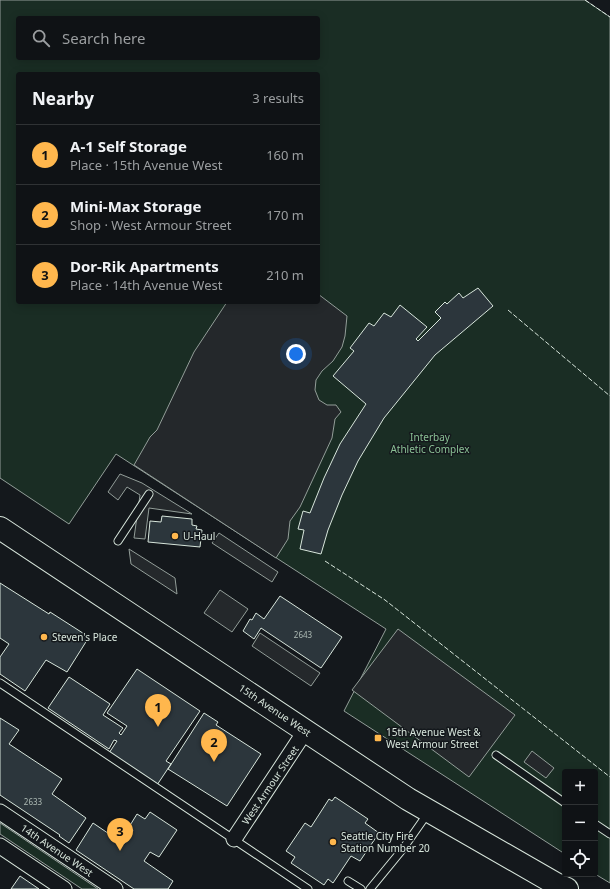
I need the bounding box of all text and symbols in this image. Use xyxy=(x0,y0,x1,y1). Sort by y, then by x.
search box xyxy=(16,16,320,60)
icon: search xyxy=(30,27,52,49)
text: Search here xyxy=(62,28,145,48)
text: Nearby xyxy=(32,87,94,110)
text: 3 results xyxy=(252,89,304,107)
text: A-1 Self Storage xyxy=(70,136,187,156)
text: 1 xyxy=(41,146,49,164)
text: 160 m xyxy=(266,146,304,164)
text: Place · 15th Avenue West xyxy=(70,156,222,174)
text: Mini-Max Storage xyxy=(70,196,201,216)
text: 2 xyxy=(41,206,49,224)
text: 170 m xyxy=(266,206,304,224)
text: Shop · West Armour Street xyxy=(70,216,232,234)
text: Dor-Rik Apartments xyxy=(70,256,219,276)
text: 3 xyxy=(41,266,49,284)
text: 210 m xyxy=(266,266,304,284)
text: Place · 14th Avenue West xyxy=(70,276,222,294)
your location xyxy=(286,344,306,364)
park label: Interbay Athletic Complex xyxy=(390,430,470,456)
place label: U-Haul xyxy=(183,529,215,543)
marker: U-Haul xyxy=(170,531,180,541)
house number: 2643 xyxy=(294,629,313,640)
place label: Steven's Place xyxy=(52,630,118,644)
marker: Steven's Place xyxy=(39,632,49,642)
street label: 15th Avenue West xyxy=(236,681,314,740)
pin: 1 xyxy=(145,694,171,727)
place label: 15th Avenue West & West Armour Street xyxy=(386,725,481,751)
pin: 2 xyxy=(201,729,227,762)
marker: 15th Avenue West & West Armour Street xyxy=(373,733,383,743)
street label: West Armour Street xyxy=(238,742,302,827)
map controls xyxy=(562,769,598,877)
button: + xyxy=(562,769,598,805)
house number: 2633 xyxy=(24,796,43,807)
button: − xyxy=(562,805,598,841)
pin: 3 xyxy=(107,818,133,851)
street label: 14th Avenue West xyxy=(18,821,96,880)
place label: Seattle City Fire Station Number 20 xyxy=(341,829,430,855)
marker: Seattle City Fire Station Number 20 xyxy=(328,837,338,847)
button: locate xyxy=(562,841,598,877)

